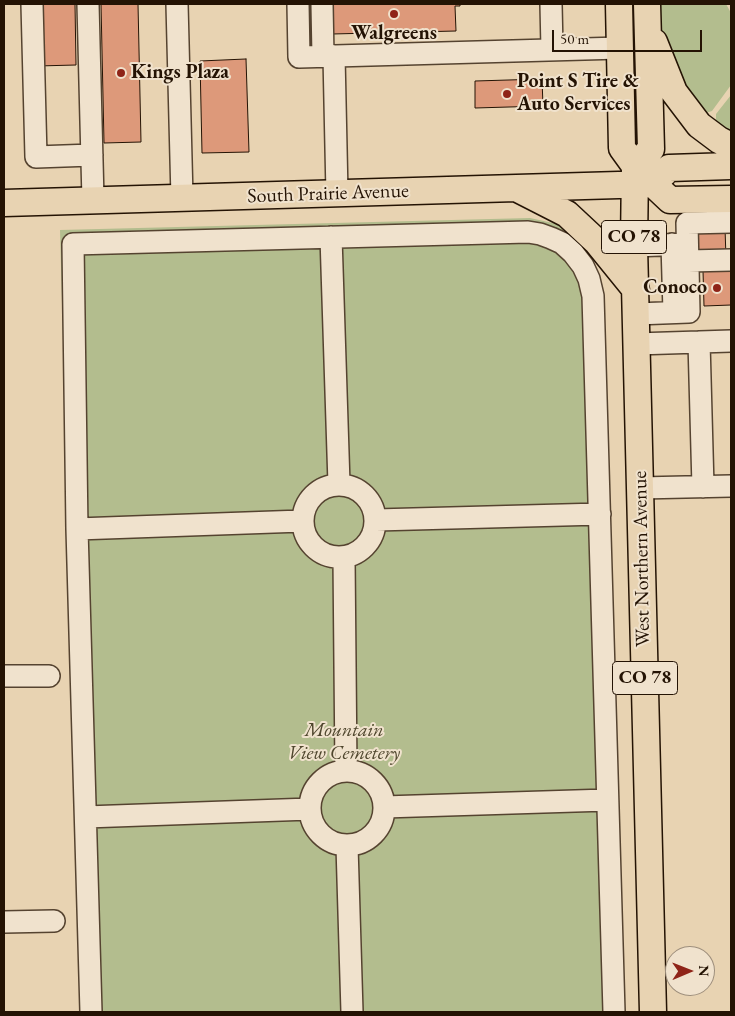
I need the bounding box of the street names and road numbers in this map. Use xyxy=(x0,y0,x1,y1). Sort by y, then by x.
street label: South Prairie Avenue xyxy=(247,179,409,209)
road number: CO 78 xyxy=(602,220,666,253)
street label: West Northern Avenue xyxy=(628,471,656,647)
road number: CO 78 xyxy=(612,661,678,694)

